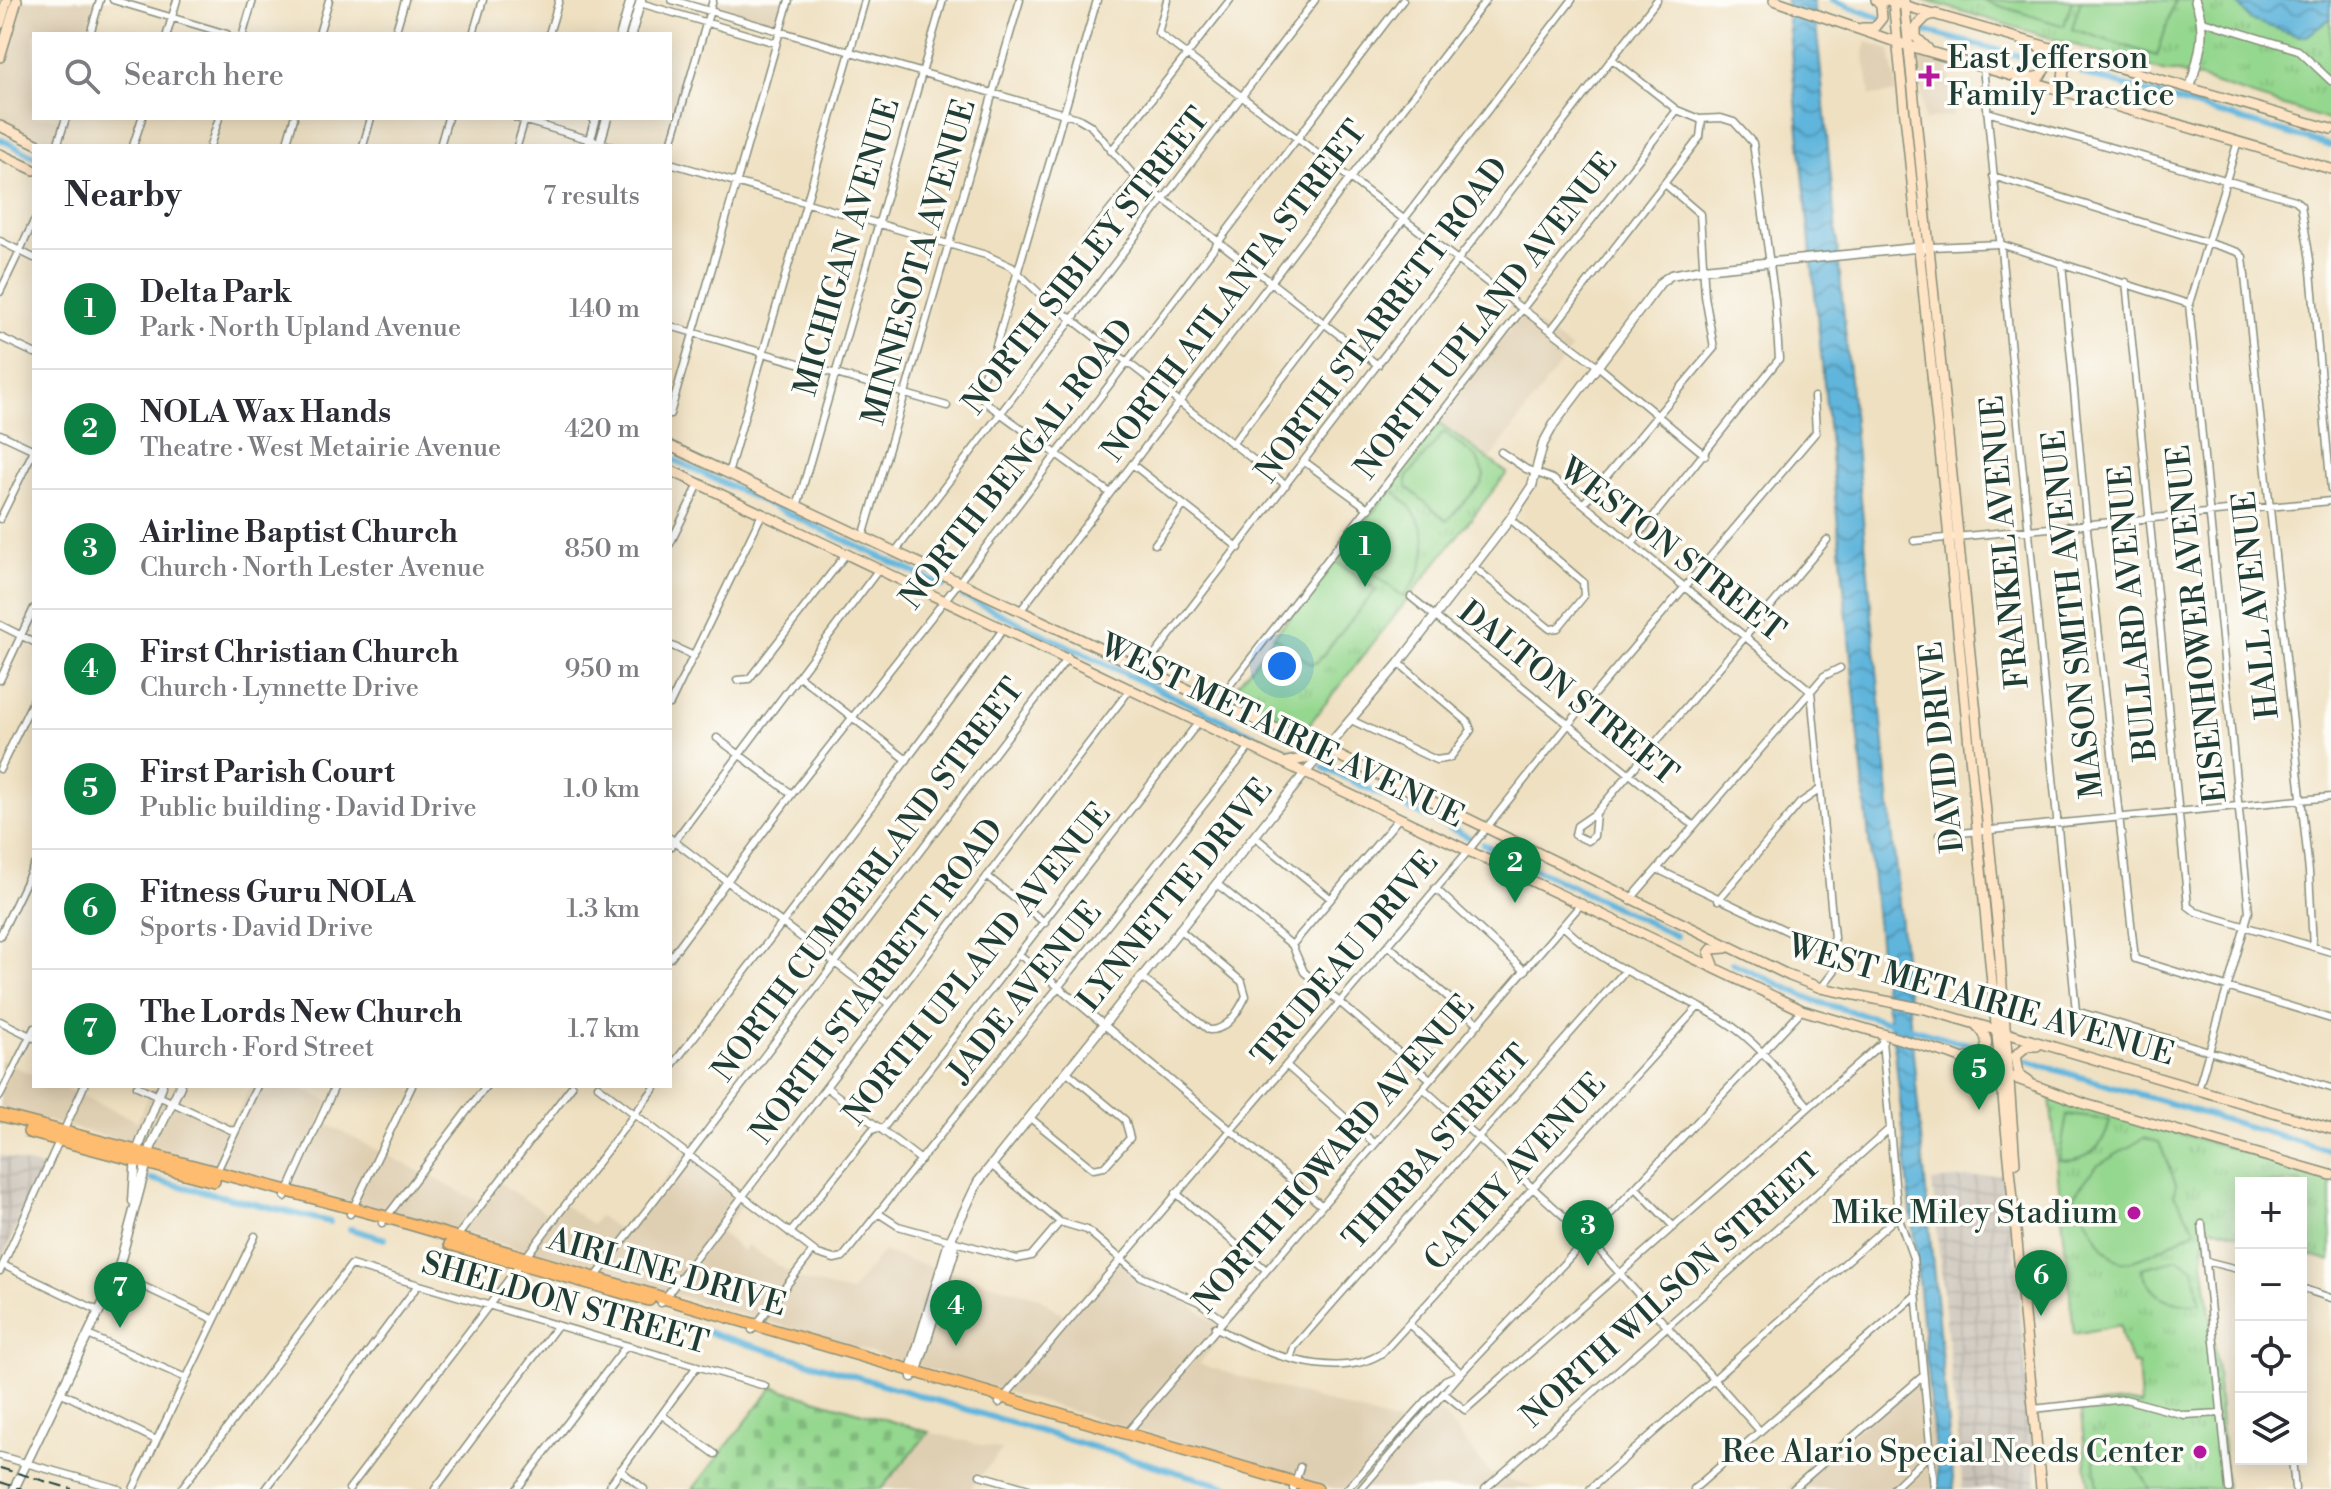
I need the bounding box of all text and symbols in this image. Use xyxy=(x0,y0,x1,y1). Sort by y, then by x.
search box xyxy=(32,32,672,120)
place label: East Jefferson Family Practice xyxy=(1947,38,2175,115)
icon: search xyxy=(60,54,104,98)
text: Search here xyxy=(124,57,284,95)
marker: East Jefferson Family Practice xyxy=(1918,65,1940,87)
street label: MICHIGAN AVENUE xyxy=(785,93,909,401)
street label: MINNESOTA AVENUE xyxy=(853,95,985,429)
street label: NORTH SIBLEY STREET xyxy=(954,100,1218,422)
street label: NORTH ATLANTA STREET xyxy=(1093,113,1375,469)
street label: NORTH UPLAND AVENUE xyxy=(1346,145,1626,487)
street label: NORTH STARRETT ROAD xyxy=(1247,150,1517,490)
text: Nearby xyxy=(64,175,182,217)
text: 7 results xyxy=(543,180,640,212)
text: Delta Park xyxy=(140,274,291,312)
text: 1 xyxy=(84,293,96,325)
text: 140 m xyxy=(569,293,640,325)
street label: NORTH BENGAL ROAD xyxy=(891,311,1143,617)
text: Park · North Upland Avenue xyxy=(140,312,461,344)
text: NOLA Wax Hands xyxy=(140,394,391,432)
street label: FRANKEL AVENUE xyxy=(1972,394,2038,690)
text: 2 xyxy=(82,413,98,445)
text: 420 m xyxy=(564,413,640,445)
street label: MASON SMITH AVENUE xyxy=(2034,428,2112,800)
text: Theatre · West Metairie Avenue xyxy=(140,432,501,464)
street label: EISENHOWER AVENUE xyxy=(2158,443,2236,805)
street label: WESTON STREET xyxy=(1550,449,1793,651)
street label: BULLARD AVENUE xyxy=(2100,463,2166,764)
street label: HALL AVENUE xyxy=(2224,489,2288,721)
text: Airline Baptist Church xyxy=(140,514,458,552)
pin: 1 xyxy=(1339,521,1391,587)
text: 3 xyxy=(82,533,98,565)
text: 850 m xyxy=(564,533,640,565)
text: Church · North Lester Avenue xyxy=(140,552,485,584)
street label: DALTON STREET xyxy=(1450,592,1686,794)
street label: WEST METAIRIE AVENUE xyxy=(1092,625,1471,837)
text: First Christian Church xyxy=(140,634,459,672)
street label: DAVID DRIVE xyxy=(1911,639,1973,855)
your location xyxy=(1262,646,1302,686)
text: 4 xyxy=(81,653,99,685)
text: 950 m xyxy=(565,653,640,685)
street label: NORTH CUMBERLAND STREET xyxy=(703,671,1033,1089)
text: Church · Lynnette Drive xyxy=(140,672,419,704)
text: First Parish Court xyxy=(140,754,395,792)
street label: LYNNETTE DRIVE xyxy=(1069,771,1281,1019)
text: 5 xyxy=(82,773,98,805)
text: 1.0 km xyxy=(564,773,640,805)
text: Public building · David Drive xyxy=(140,792,477,824)
street label: NORTH UPLAND AVENUE xyxy=(835,795,1119,1133)
street label: NORTH STARRETT ROAD xyxy=(742,811,1012,1151)
pin: 2 xyxy=(1489,837,1541,903)
street label: TRUDEAU DRIVE xyxy=(1243,843,1447,1075)
text: Fitness Guru NOLA xyxy=(140,874,415,912)
text: 6 xyxy=(82,893,98,925)
text: 1.3 km xyxy=(566,893,640,925)
street label: JADE AVENUE xyxy=(939,893,1110,1092)
text: Sports · David Drive xyxy=(140,912,373,944)
street label: WEST METAIRIE AVENUE xyxy=(1782,925,2179,1074)
street label: NORTH HOWARD AVENUE xyxy=(1185,987,1483,1321)
text: The Lords New Church xyxy=(140,994,462,1032)
text: 7 xyxy=(82,1013,98,1045)
text: 1.7 km xyxy=(568,1013,640,1045)
text: Church · Ford Street xyxy=(140,1032,374,1064)
street label: THIRBA STREET xyxy=(1335,1036,1539,1258)
pin: 5 xyxy=(1953,1044,2005,1110)
street label: CATHY AVENUE xyxy=(1416,1065,1614,1279)
street label: NORTH WILSON STREET xyxy=(1513,1146,1829,1436)
map controls xyxy=(2235,1177,2307,1465)
button: + xyxy=(2235,1177,2307,1249)
place label: Mike Miley Stadium xyxy=(1832,1193,2118,1233)
pin: 3 xyxy=(1562,1200,1614,1266)
marker: Mike Miley Stadium xyxy=(2125,1204,2143,1222)
street label: AIRLINE DRIVE xyxy=(542,1219,791,1325)
street label: SHELDON STREET xyxy=(417,1243,713,1363)
button: − xyxy=(2235,1249,2307,1321)
pin: 6 xyxy=(2015,1250,2067,1316)
pin: 7 xyxy=(94,1262,146,1328)
pin: 4 xyxy=(930,1280,982,1346)
button: locate xyxy=(2235,1321,2307,1393)
button: layers xyxy=(2235,1393,2307,1465)
place label: Ree Alario Special Needs Center xyxy=(1721,1432,2184,1472)
marker: Ree Alario Special Needs Center xyxy=(2191,1443,2209,1461)

